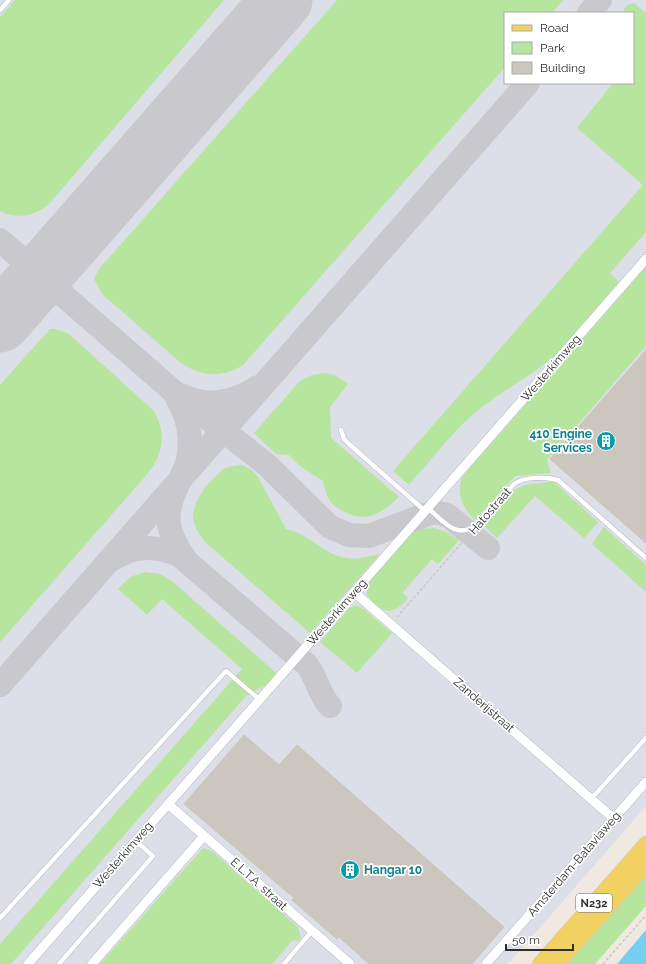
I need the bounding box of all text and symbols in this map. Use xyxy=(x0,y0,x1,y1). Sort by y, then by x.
legend xyxy=(504,12,634,84)
text: Road xyxy=(540,21,569,35)
text: Park xyxy=(540,41,565,55)
text: Building xyxy=(540,61,586,75)
street label: Westerkimweg xyxy=(518,332,584,404)
place label: 410 Engine Services xyxy=(529,427,592,455)
building icon: 410 Engine Services xyxy=(595,430,617,452)
street label: Hatostraat xyxy=(466,485,514,537)
street label: Westerkimweg xyxy=(304,576,370,648)
street label: Zanderijstraat xyxy=(451,675,517,735)
street label: Amsterdam-Bataviaweg xyxy=(525,809,623,919)
street label: Westerkimweg xyxy=(90,819,156,891)
street label: E.L.T.A. straat xyxy=(228,855,290,913)
building icon: Hangar 10 xyxy=(339,859,361,881)
place label: Hangar 10 xyxy=(364,863,422,877)
road number: N232 xyxy=(576,894,612,912)
scale bar xyxy=(506,926,573,952)
text: 50 m xyxy=(512,933,540,947)

